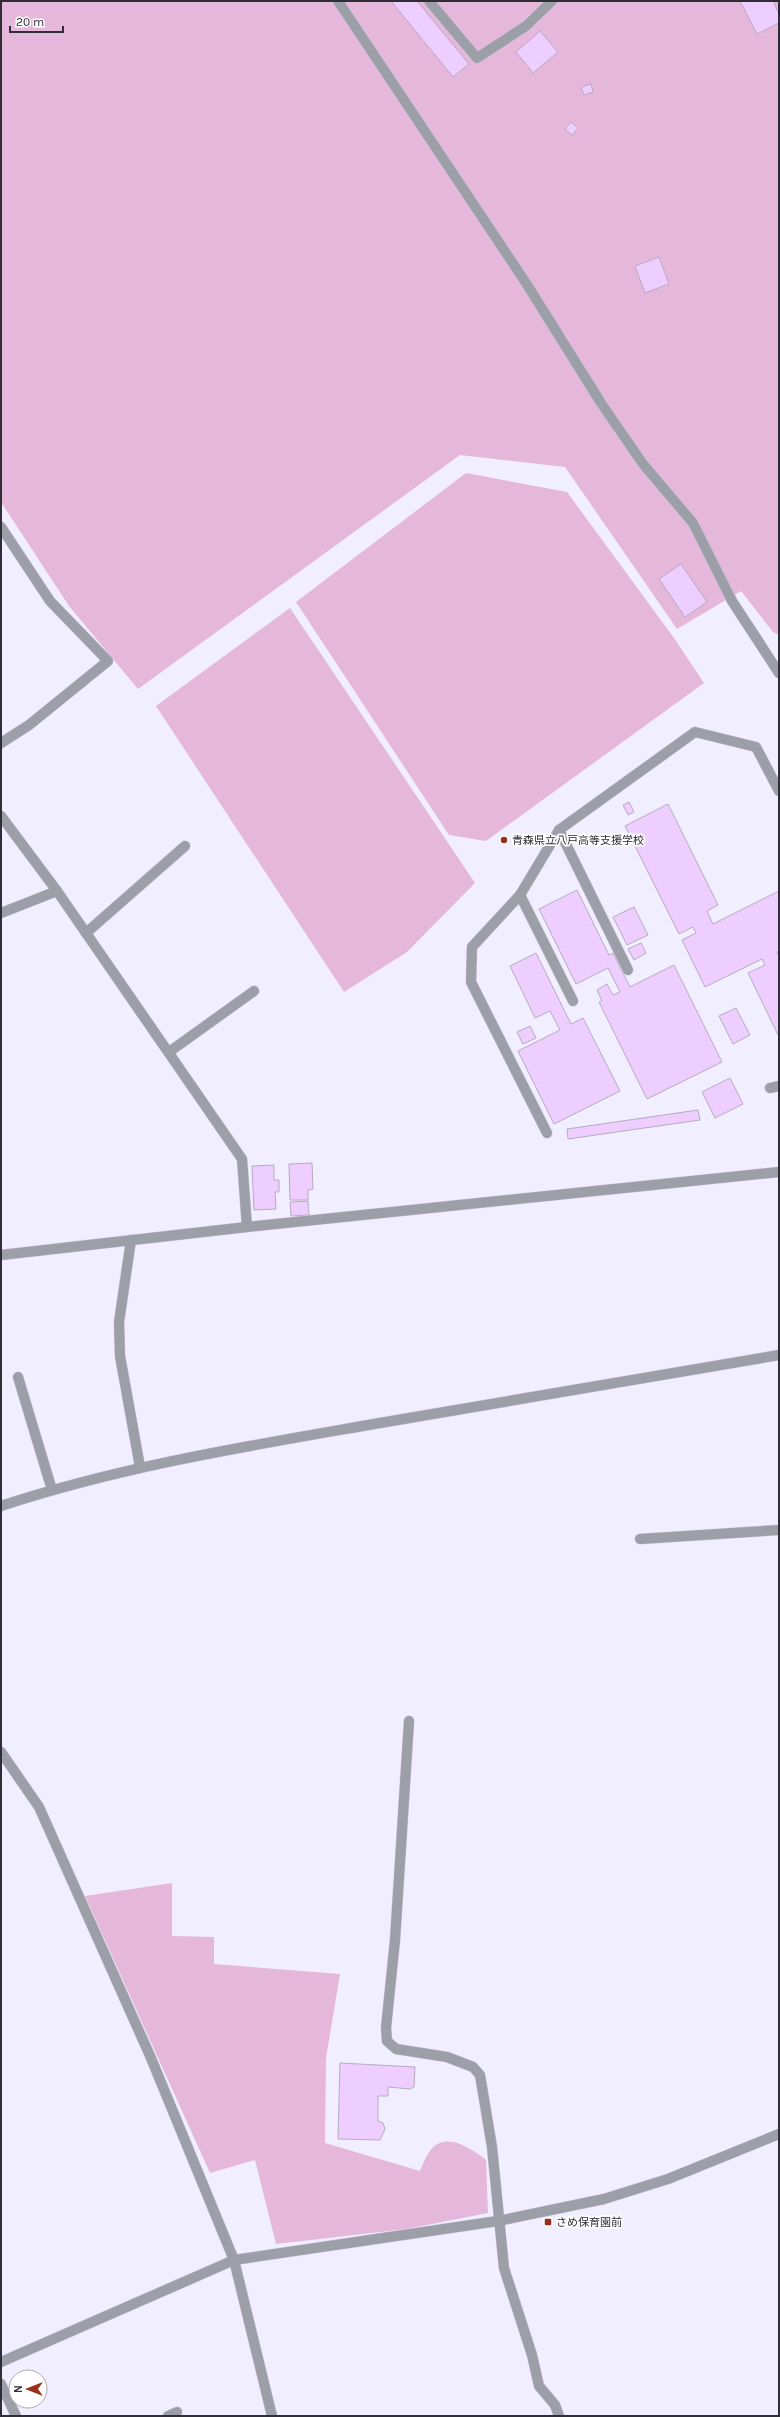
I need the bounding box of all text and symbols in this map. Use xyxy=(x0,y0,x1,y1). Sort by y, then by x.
scale bar xyxy=(10,8,63,34)
text: 20 m xyxy=(16,15,44,29)
place label: 青森県立八戸高等支援学校 xyxy=(512,834,644,847)
marker: 青森県立八戸高等支援学校 xyxy=(499,835,509,845)
place label: さめ保育園前 xyxy=(556,2216,622,2229)
marker: さめ保育園前 xyxy=(543,2217,553,2227)
north arrow xyxy=(8,2369,48,2409)
text: N xyxy=(12,2385,25,2393)

